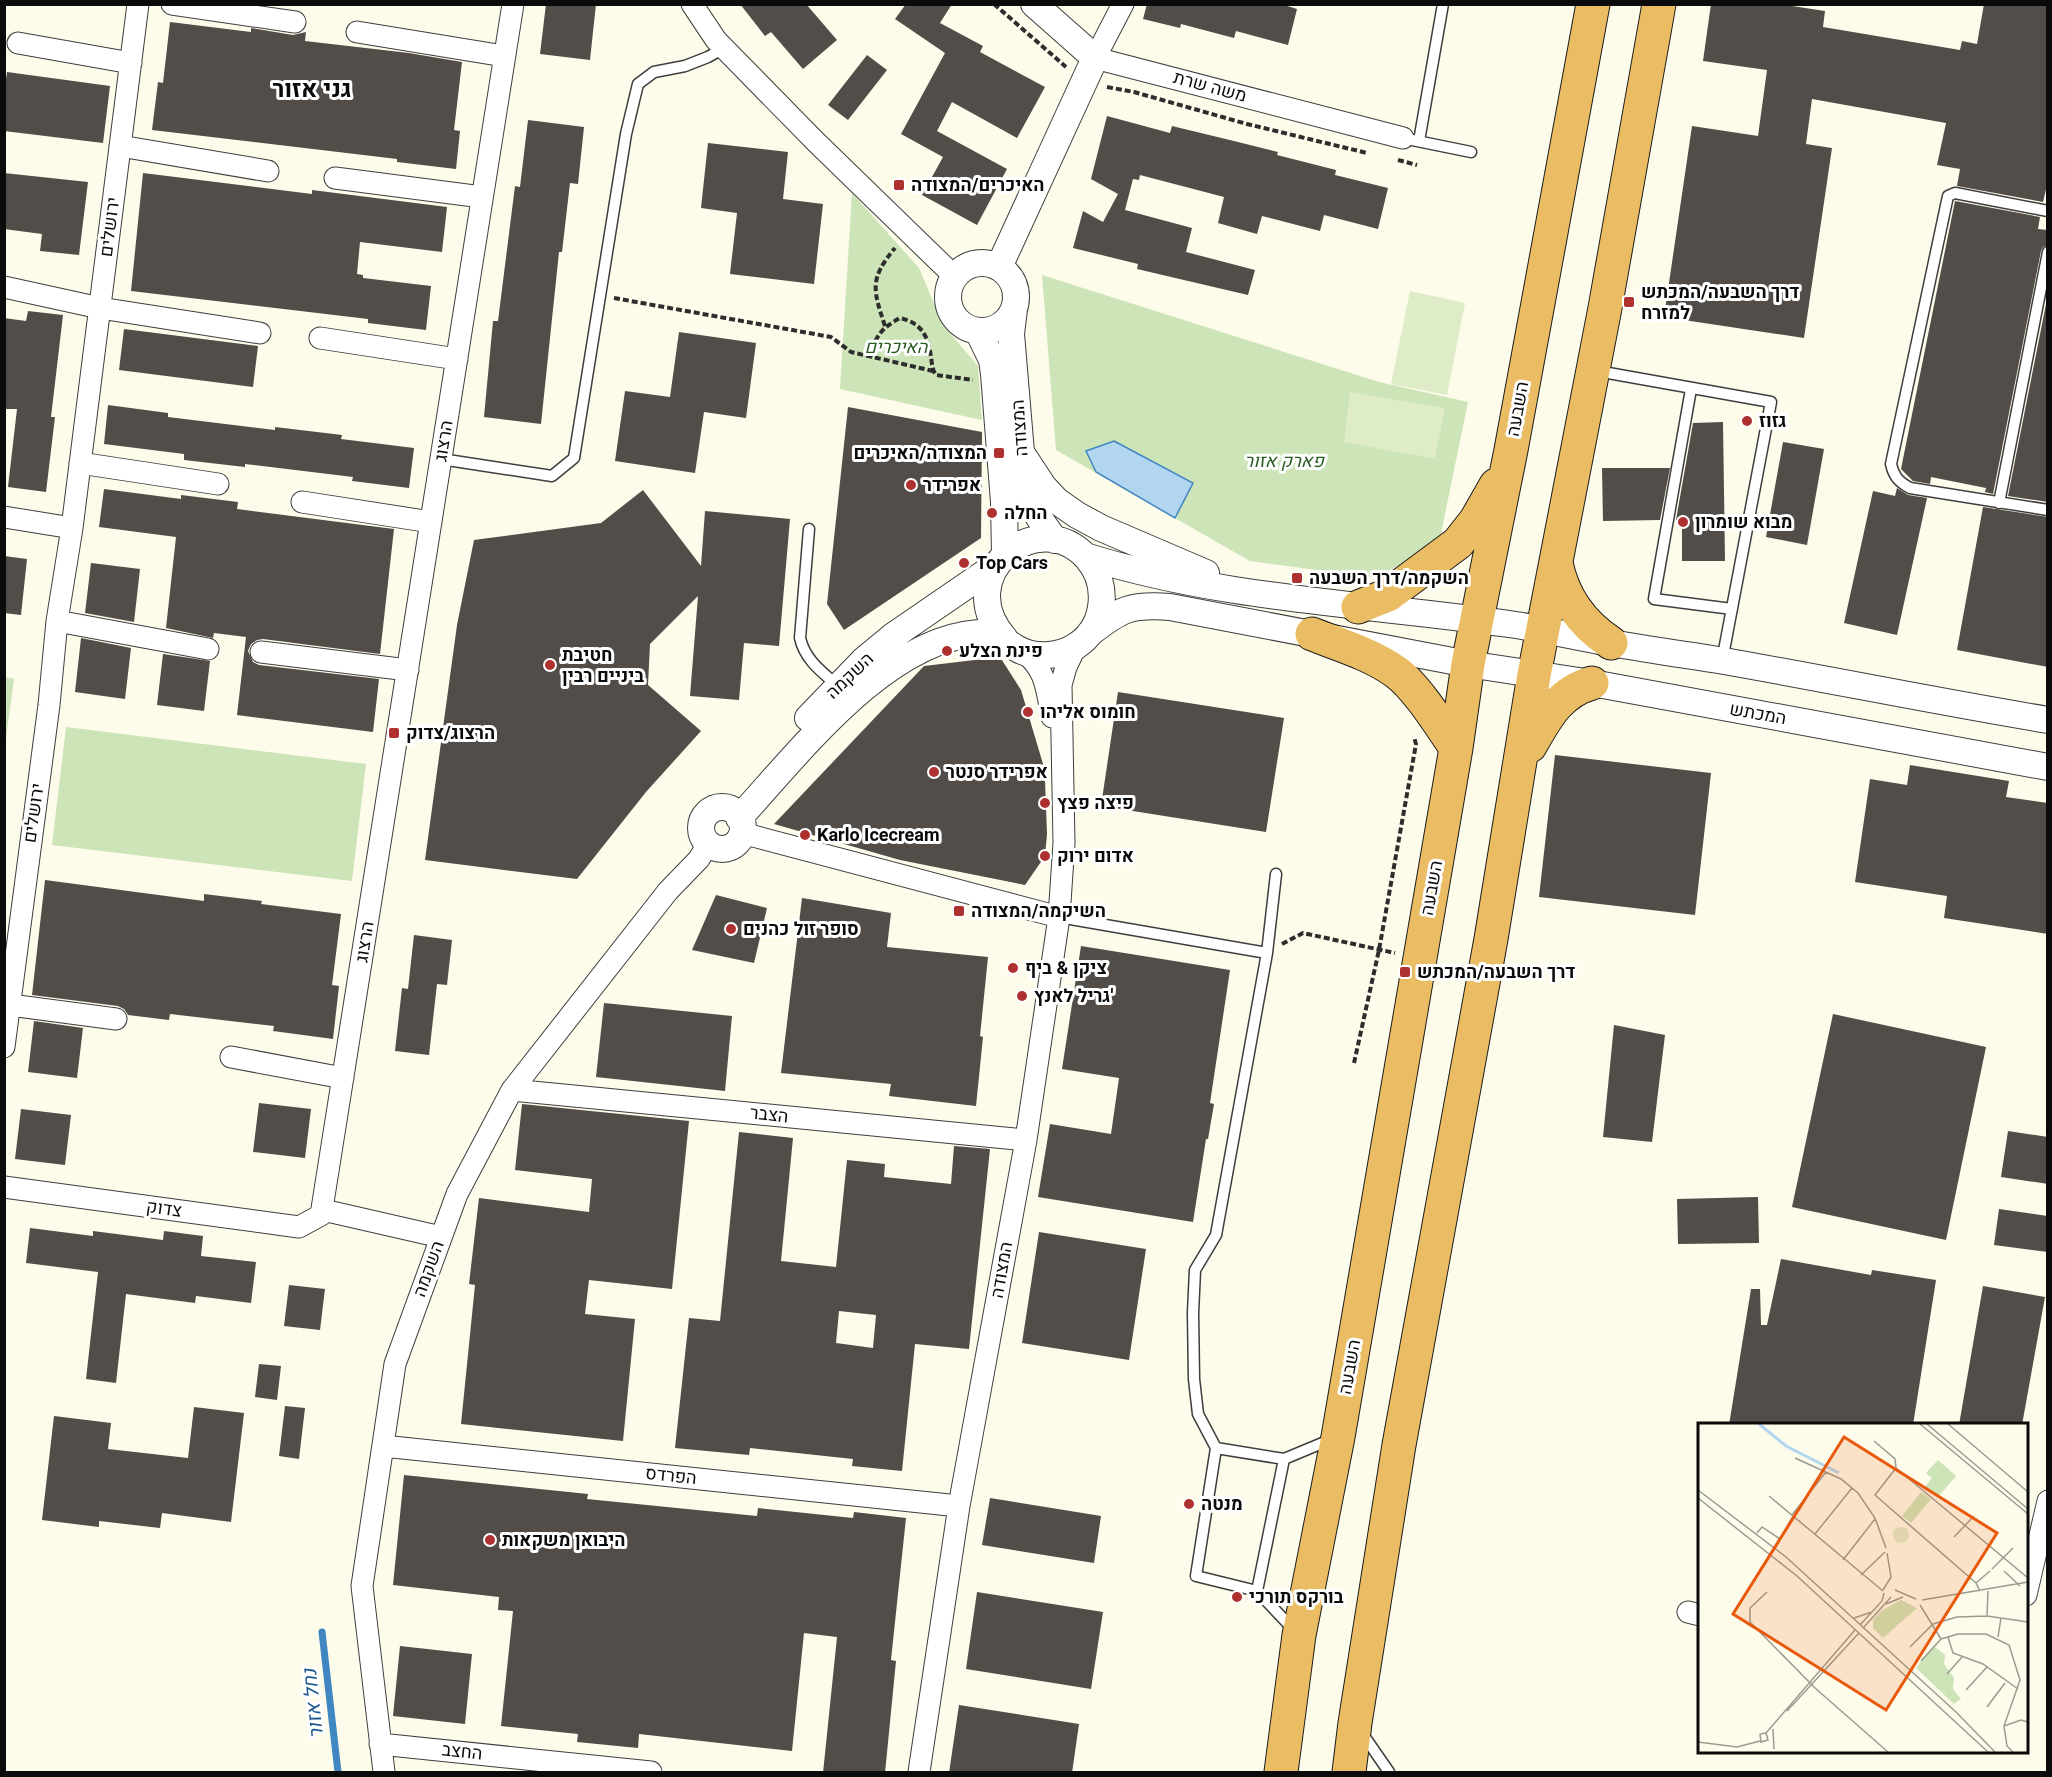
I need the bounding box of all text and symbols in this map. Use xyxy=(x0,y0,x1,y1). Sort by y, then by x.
street label: משה שרת xyxy=(1170,64,1250,110)
district label: גני אזור xyxy=(272,72,352,107)
place label: האיכרים/המצודה xyxy=(911,172,1045,199)
marker: האיכרים/המצודה xyxy=(892,178,906,192)
street label: ירושלים xyxy=(93,196,127,258)
place label: דרך השבעה/המכתש למזרח xyxy=(1641,279,1799,327)
marker: דרך השבעה/המכתש למזרח xyxy=(1622,295,1636,309)
park label: האיכרים xyxy=(865,334,929,361)
street label: השבעה xyxy=(1500,379,1536,439)
street label: המצודה xyxy=(1005,399,1035,457)
place label: גזוז xyxy=(1759,408,1787,435)
marker: גזוז xyxy=(1740,414,1754,428)
street label: הרצוג xyxy=(427,418,461,464)
place label: המצודה/האיכרים xyxy=(854,440,987,467)
marker: המצודה/האיכרים xyxy=(992,446,1006,460)
park label: פארק אזור xyxy=(1244,448,1325,475)
place label: אפרידר xyxy=(923,472,981,499)
marker: אפרידר xyxy=(904,478,918,492)
place label: החלה xyxy=(1004,500,1047,527)
marker: החלה xyxy=(985,506,999,520)
place label: מבוא שומרון xyxy=(1695,509,1792,536)
marker: מבוא שומרון xyxy=(1676,515,1690,529)
place label: Top Cars xyxy=(976,550,1048,577)
marker: Top Cars xyxy=(957,556,971,570)
place label: השקמה/דרך השבעה xyxy=(1309,565,1469,592)
marker: השקמה/דרך השבעה xyxy=(1290,571,1304,585)
place label: פינת הצלע xyxy=(959,638,1043,665)
place label: חטיבת ביניים רבין xyxy=(562,642,644,690)
marker: פינת הצלע xyxy=(940,644,954,658)
street label: השקמה xyxy=(820,646,880,706)
marker: חטיבת ביניים רבין xyxy=(543,658,557,672)
street label: המכתש xyxy=(1727,696,1789,732)
place label: חומוס אליהו xyxy=(1040,699,1136,726)
marker: חומוס אליהו xyxy=(1021,705,1035,719)
place label: הרצוג/צדוק xyxy=(406,720,495,747)
marker: הרצוג/צדוק xyxy=(387,726,401,740)
place label: אפרידר סנטר xyxy=(946,759,1048,786)
marker: אפרידר סנטר xyxy=(927,765,941,779)
street label: ירושלים xyxy=(16,781,52,845)
place label: פיצה פצץ xyxy=(1057,790,1134,817)
marker: פיצה פצץ xyxy=(1038,796,1052,810)
place label: Karlo Icecream xyxy=(817,822,939,849)
marker: Karlo Icecream xyxy=(798,828,812,842)
place label: אדום ירוק xyxy=(1057,843,1134,870)
marker: אדום ירוק xyxy=(1038,849,1052,863)
street label: השבעה xyxy=(1414,858,1450,918)
place label: השיקמה/המצודה xyxy=(971,898,1106,925)
marker: השיקמה/המצודה xyxy=(952,904,966,918)
place label: סופר זול כהנים xyxy=(743,916,859,943)
street label: הרצוג xyxy=(348,919,382,965)
marker: סופר זול כהנים xyxy=(724,922,738,936)
place label: ציקן & ביף xyxy=(1025,955,1107,982)
place label: דרך השבעה/המכתש xyxy=(1417,959,1575,986)
marker: ציקן & ביף xyxy=(1006,961,1020,975)
marker: דרך השבעה/המכתש xyxy=(1398,965,1412,979)
place label: גריל לאנץ' xyxy=(1034,983,1113,1010)
marker: גריל לאנץ' xyxy=(1015,989,1029,1003)
street label: הצבר xyxy=(748,1100,790,1130)
street label: צדוק xyxy=(144,1193,184,1225)
street label: השקמה xyxy=(406,1237,452,1301)
street label: המצודה xyxy=(984,1240,1020,1300)
street label: השבעה xyxy=(1332,1337,1368,1397)
inset map xyxy=(1698,1423,2028,1753)
street label: הפרדס xyxy=(644,1460,698,1492)
place label: מנטה xyxy=(1201,1491,1243,1518)
marker: מנטה xyxy=(1182,1497,1196,1511)
place label: היבואן משקאות xyxy=(502,1527,625,1554)
marker: היבואן משקאות xyxy=(483,1533,497,1547)
place label: בורקס תורכי xyxy=(1249,1584,1344,1611)
marker: בורקס תורכי xyxy=(1230,1590,1244,1604)
water label: נחל אזור xyxy=(295,1666,331,1740)
street label: החצב xyxy=(440,1736,484,1768)

